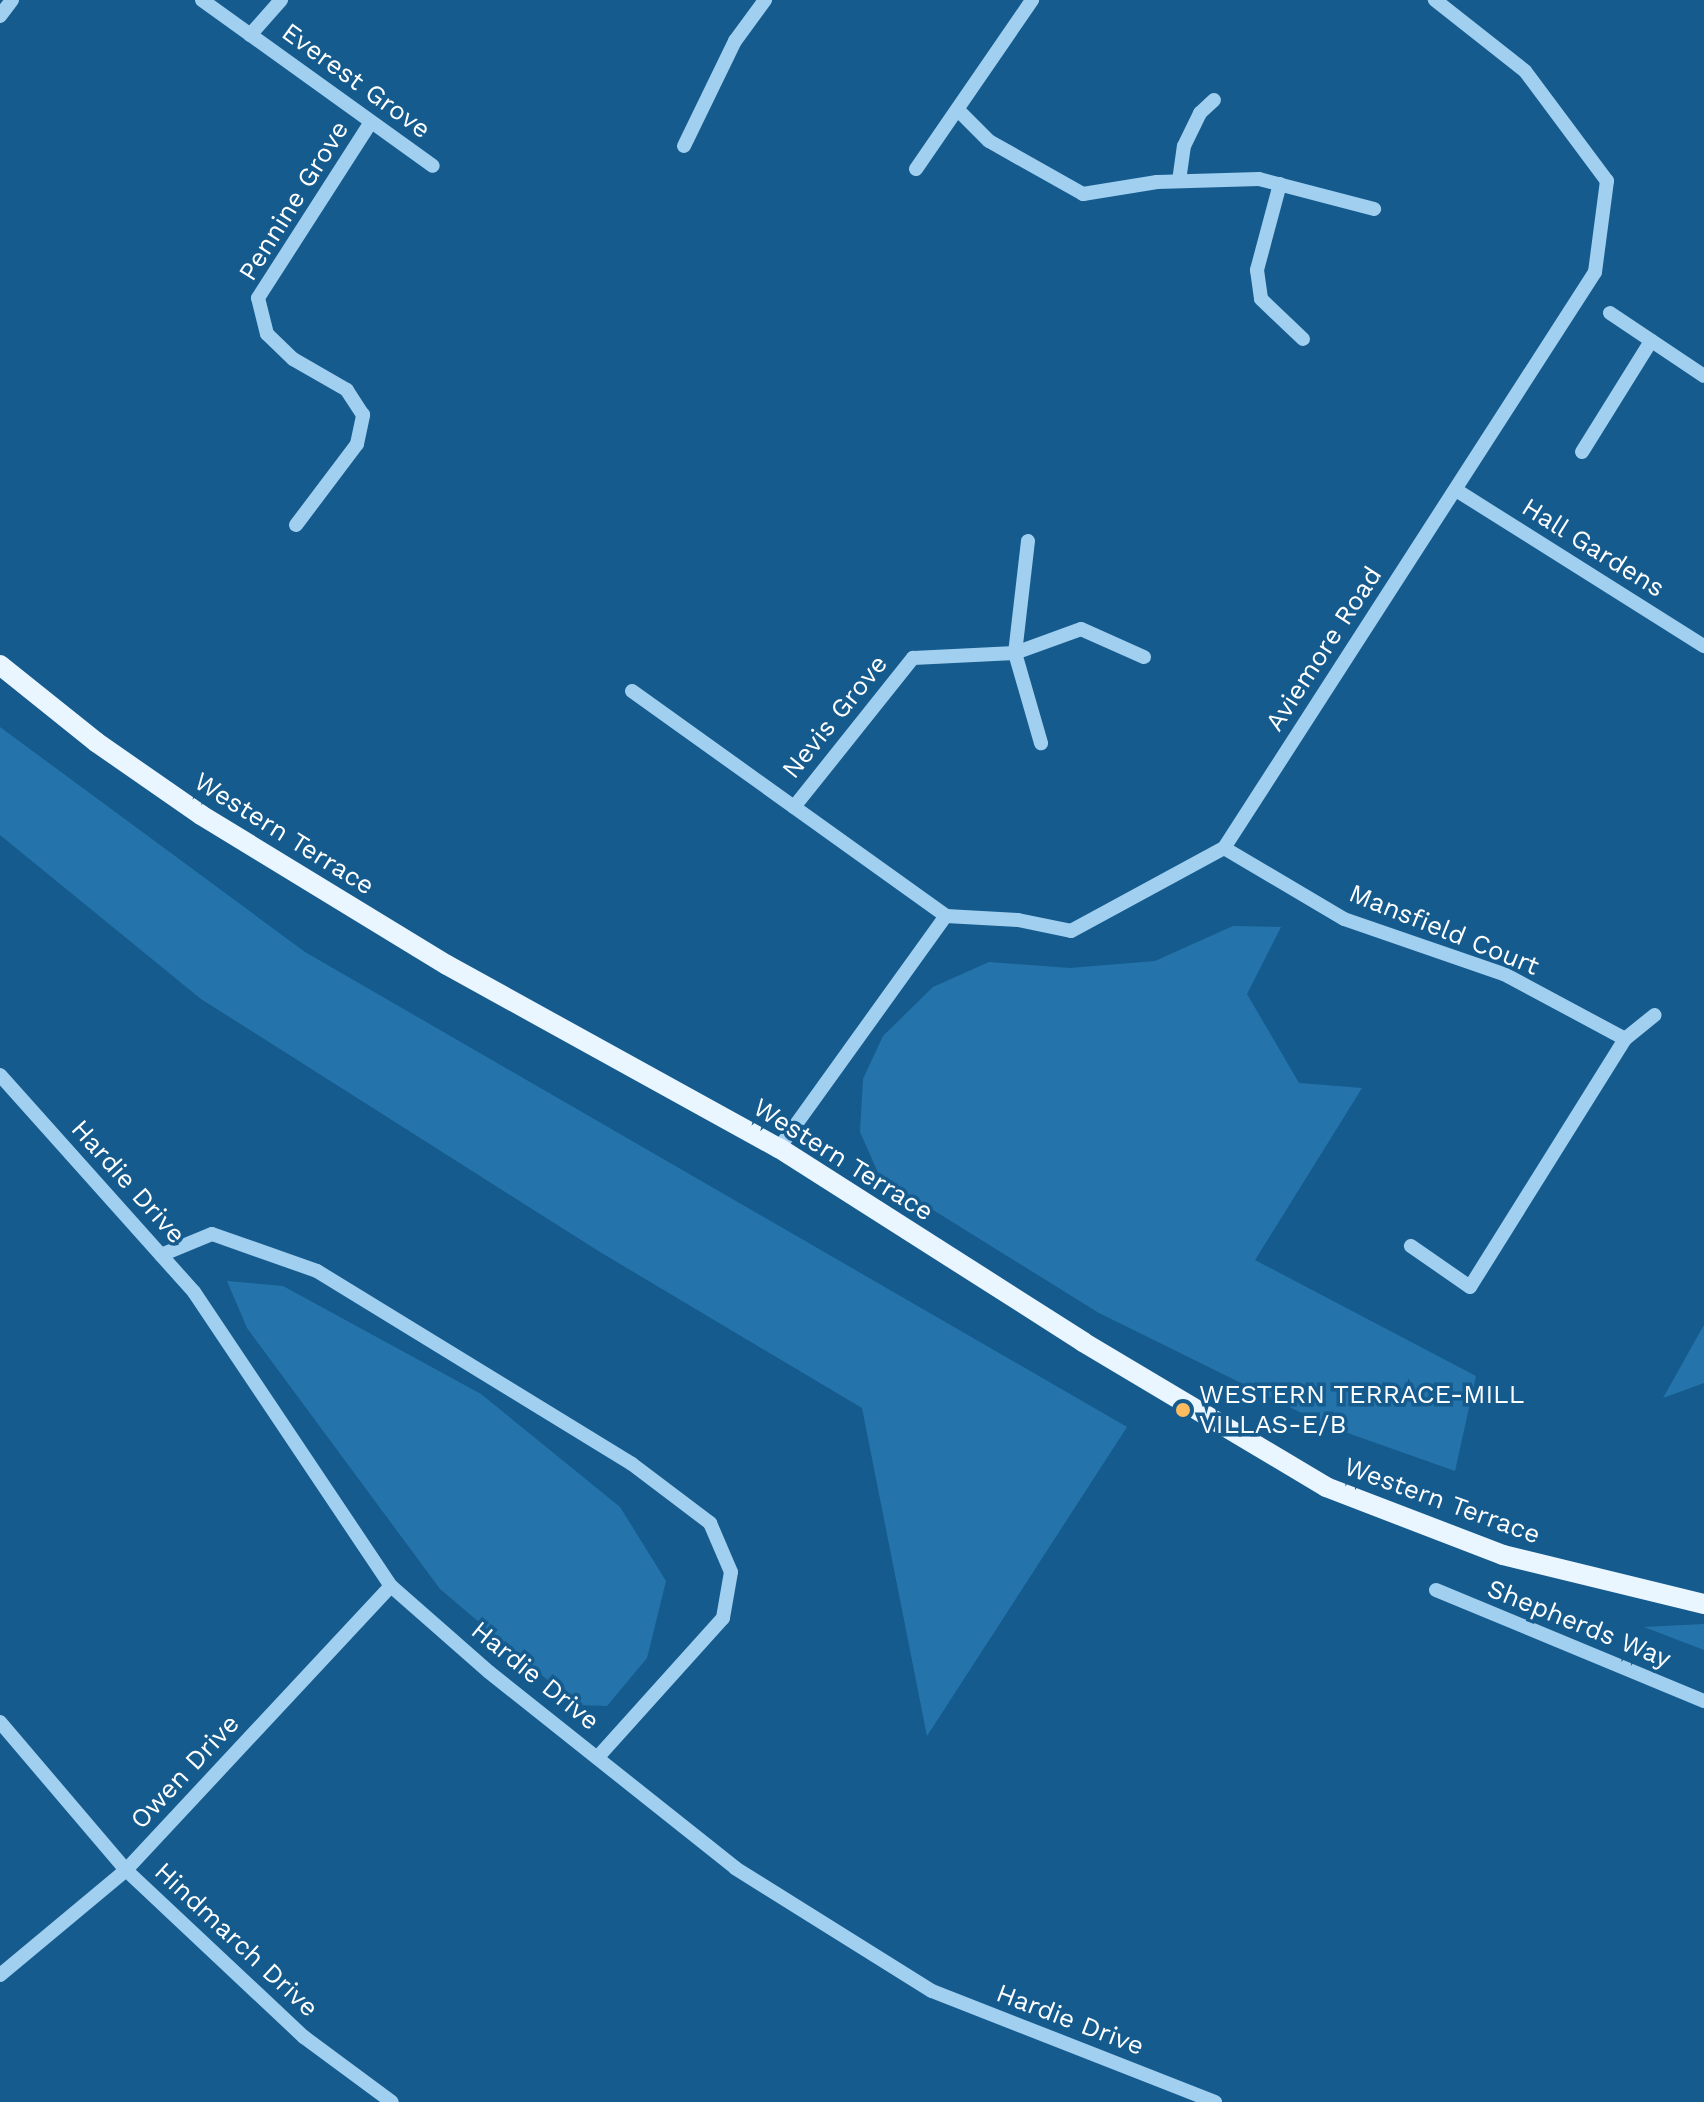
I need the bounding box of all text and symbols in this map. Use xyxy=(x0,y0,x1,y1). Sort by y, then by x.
street label: Everest Grove xyxy=(276,17,436,145)
street label: Pennine Grove xyxy=(232,115,356,287)
street label: Hall Gardens xyxy=(1516,492,1670,604)
street label: Aviemore Road xyxy=(1259,561,1389,737)
street label: Nevis Grove xyxy=(776,649,894,785)
street label: Western Terrace xyxy=(188,766,380,902)
street label: Mansfield Court xyxy=(1345,878,1543,982)
street label: Western Terrace xyxy=(747,1092,939,1228)
street label: Hardie Drive xyxy=(64,1114,192,1250)
place label: WESTERN TERRACE-MILL VILLAS-E/B xyxy=(1199,1379,1525,1440)
marker: WESTERN TERRACE-MILL VILLAS-E/B xyxy=(1174,1401,1192,1419)
street label: Western Terrace xyxy=(1339,1451,1545,1551)
street label: Shepherds Way xyxy=(1483,1573,1675,1675)
street label: Hardie Drive xyxy=(465,1615,605,1737)
street label: Owen Drive xyxy=(124,1708,246,1836)
street label: Hindmarch Drive xyxy=(148,1856,324,2024)
street label: Hardie Drive xyxy=(992,1978,1148,2062)

